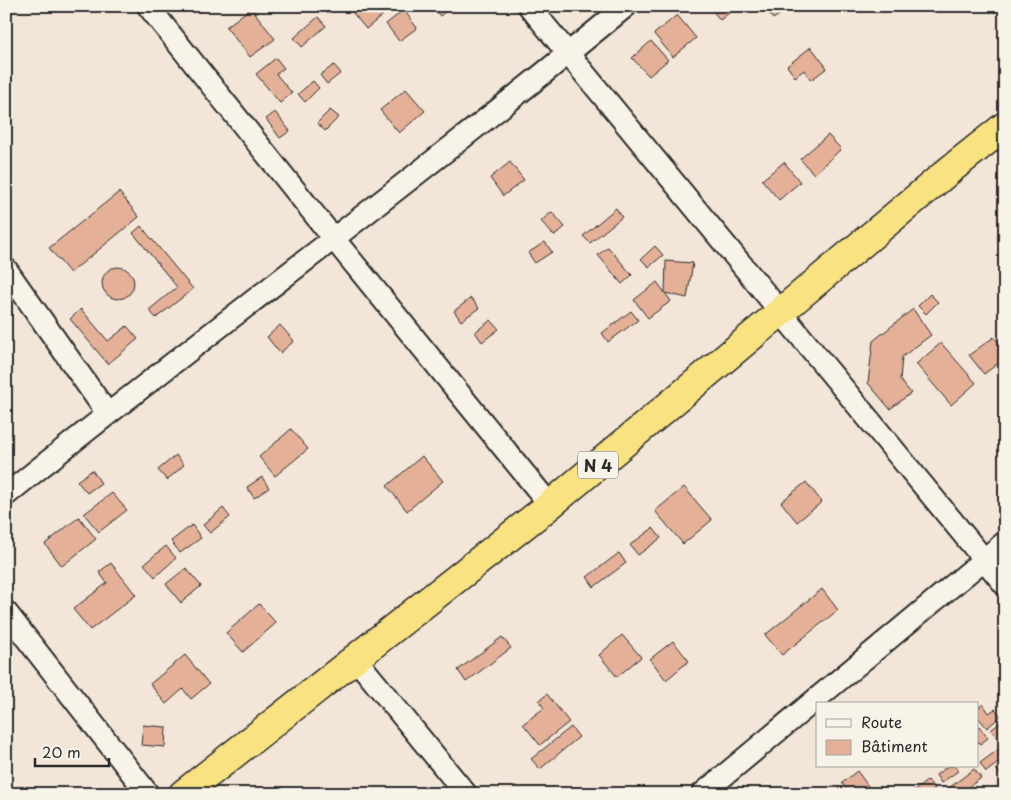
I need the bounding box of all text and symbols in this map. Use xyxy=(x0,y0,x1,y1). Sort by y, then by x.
road number: N 4 xyxy=(578,452,618,478)
legend xyxy=(816,702,978,768)
text: Route xyxy=(861,710,902,733)
text: Bâtiment xyxy=(861,734,928,757)
scale bar xyxy=(35,735,109,767)
text: 20 m xyxy=(42,740,81,763)

